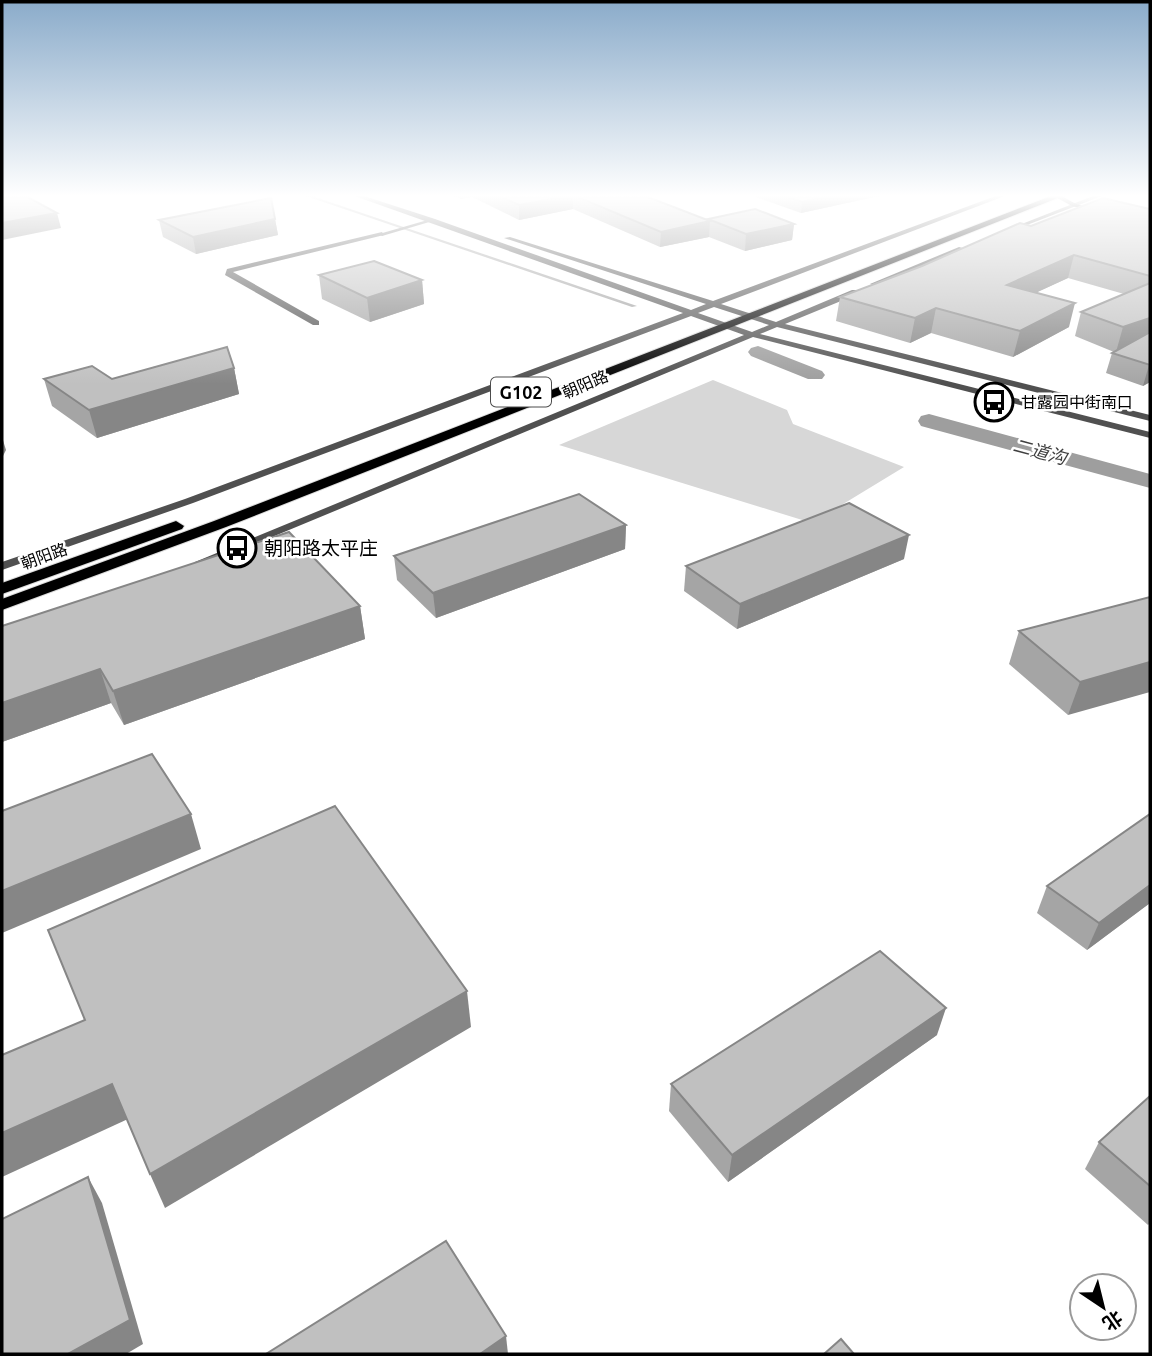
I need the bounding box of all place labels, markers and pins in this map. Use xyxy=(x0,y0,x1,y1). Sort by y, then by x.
bus stop icon: 甘露园中街南口 xyxy=(973,381,1015,423)
place label: 甘露园中街南口 xyxy=(1021,393,1133,411)
bus stop icon: 朝阳路太平庄 xyxy=(216,527,258,569)
place label: 朝阳路太平庄 xyxy=(264,537,378,559)

